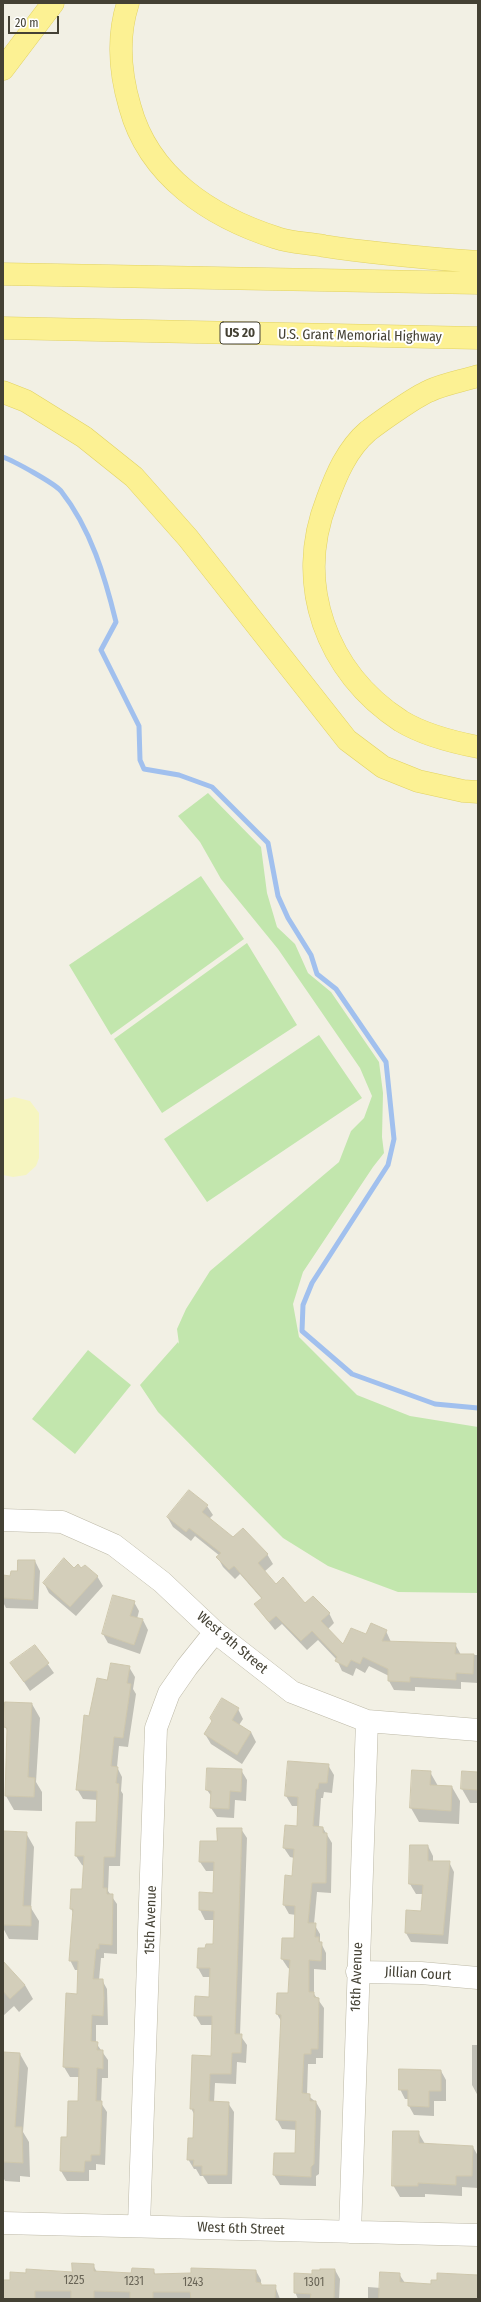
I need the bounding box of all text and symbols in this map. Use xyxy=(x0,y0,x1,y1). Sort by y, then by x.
scale bar xyxy=(10,8,61,34)
text: 20 m xyxy=(15,16,39,30)
road number: US 20 xyxy=(220,322,260,344)
street label: U.S. Grant Memorial Highway xyxy=(278,326,442,346)
street label: West 9th Street xyxy=(193,1608,271,1678)
street label: 15th Avenue xyxy=(141,1885,161,1955)
street label: 16th Avenue xyxy=(347,1942,367,2012)
street label: Jillian Court xyxy=(384,1964,452,1984)
street label: West 6th Street xyxy=(197,2219,285,2239)
house number: 1225 xyxy=(64,2274,84,2288)
house number: 1231 xyxy=(124,2275,144,2289)
house number: 1243 xyxy=(183,2276,203,2290)
house number: 1301 xyxy=(304,2276,324,2290)

